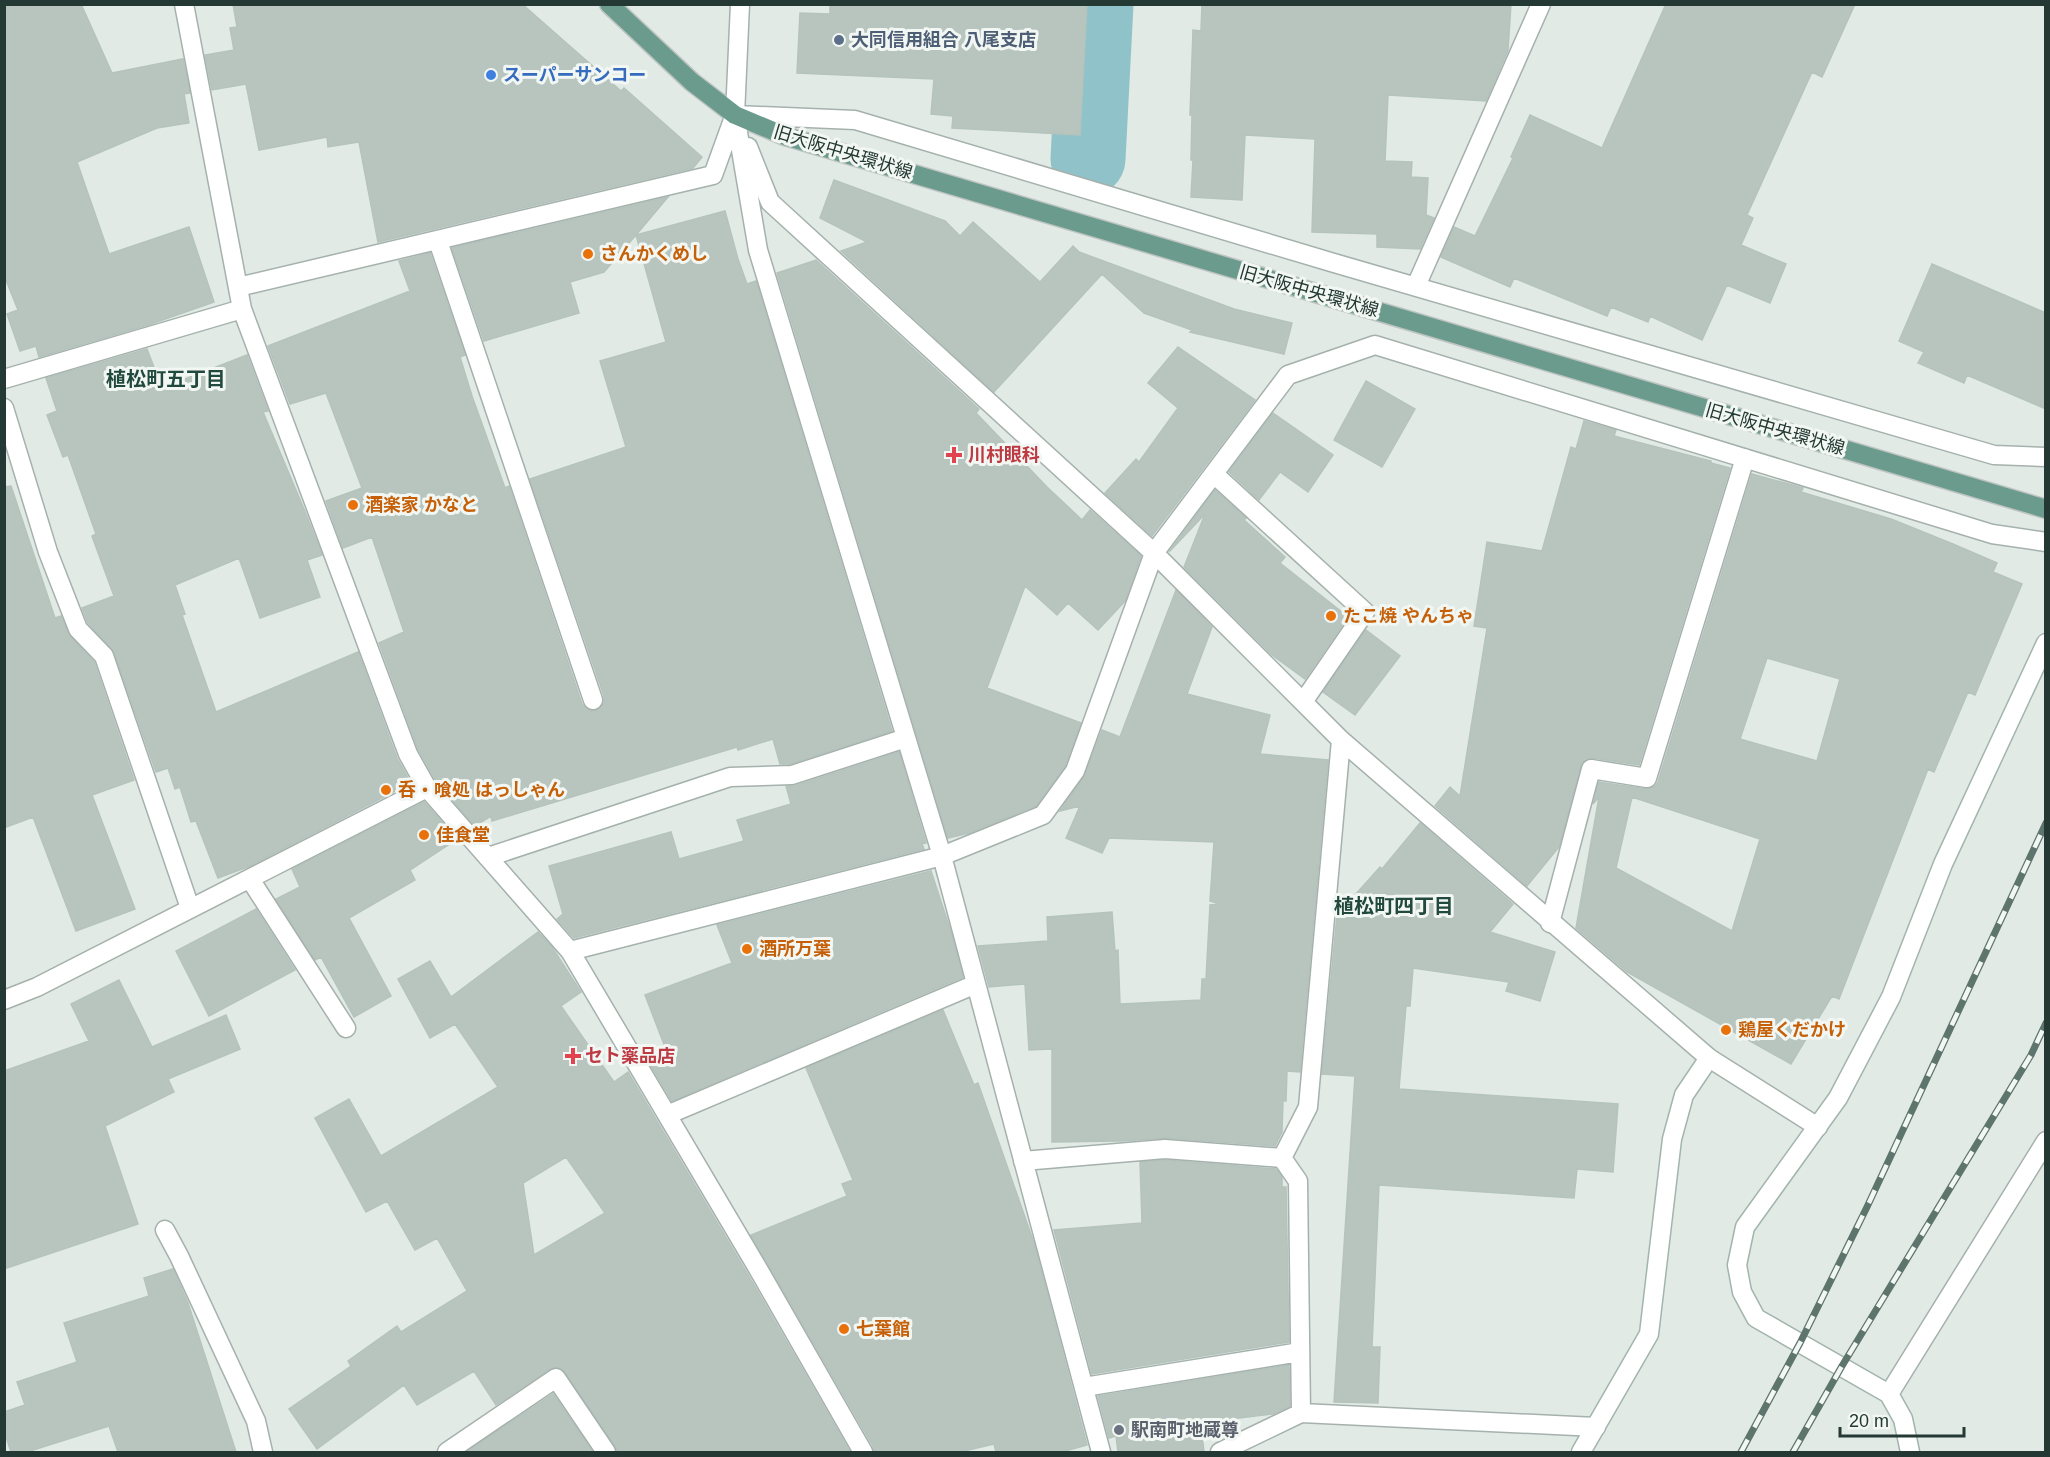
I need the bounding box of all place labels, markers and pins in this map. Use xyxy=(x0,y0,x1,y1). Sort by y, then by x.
place label: 大同信用組合 八尾支店 xyxy=(851,30,1036,50)
marker: 大同信用組合 八尾支店 xyxy=(832,33,846,47)
place label: スーパーサンコー xyxy=(503,65,646,85)
marker: スーパーサンコー xyxy=(484,68,498,82)
place label: さんかくめし xyxy=(600,244,708,264)
marker: さんかくめし xyxy=(581,247,595,261)
place label: 川村眼科 xyxy=(968,445,1040,465)
marker: 川村眼科 xyxy=(945,446,963,464)
place label: 酒楽家 かなと xyxy=(365,495,478,515)
marker: 酒楽家 かなと xyxy=(346,498,360,512)
place label: たこ焼 やんちゃ xyxy=(1343,606,1474,626)
marker: たこ焼 やんちゃ xyxy=(1324,609,1338,623)
place label: 呑・喰処 はっしゃん xyxy=(398,780,565,800)
marker: 呑・喰処 はっしゃん xyxy=(379,783,393,797)
place label: 佳食堂 xyxy=(436,825,490,845)
marker: 佳食堂 xyxy=(417,828,431,842)
place label: 酒所万葉 xyxy=(759,939,831,959)
marker: 酒所万葉 xyxy=(740,942,754,956)
place label: 鶏屋くだかけ xyxy=(1738,1020,1846,1040)
marker: 鶏屋くだかけ xyxy=(1719,1023,1733,1037)
place label: セト薬品店 xyxy=(585,1046,675,1066)
marker: セト薬品店 xyxy=(566,1049,580,1063)
place label: 七葉館 xyxy=(856,1319,910,1339)
marker: 七葉館 xyxy=(837,1322,851,1336)
place label: 駅南町地蔵尊 xyxy=(1131,1420,1239,1440)
marker: 駅南町地蔵尊 xyxy=(1112,1423,1126,1437)

